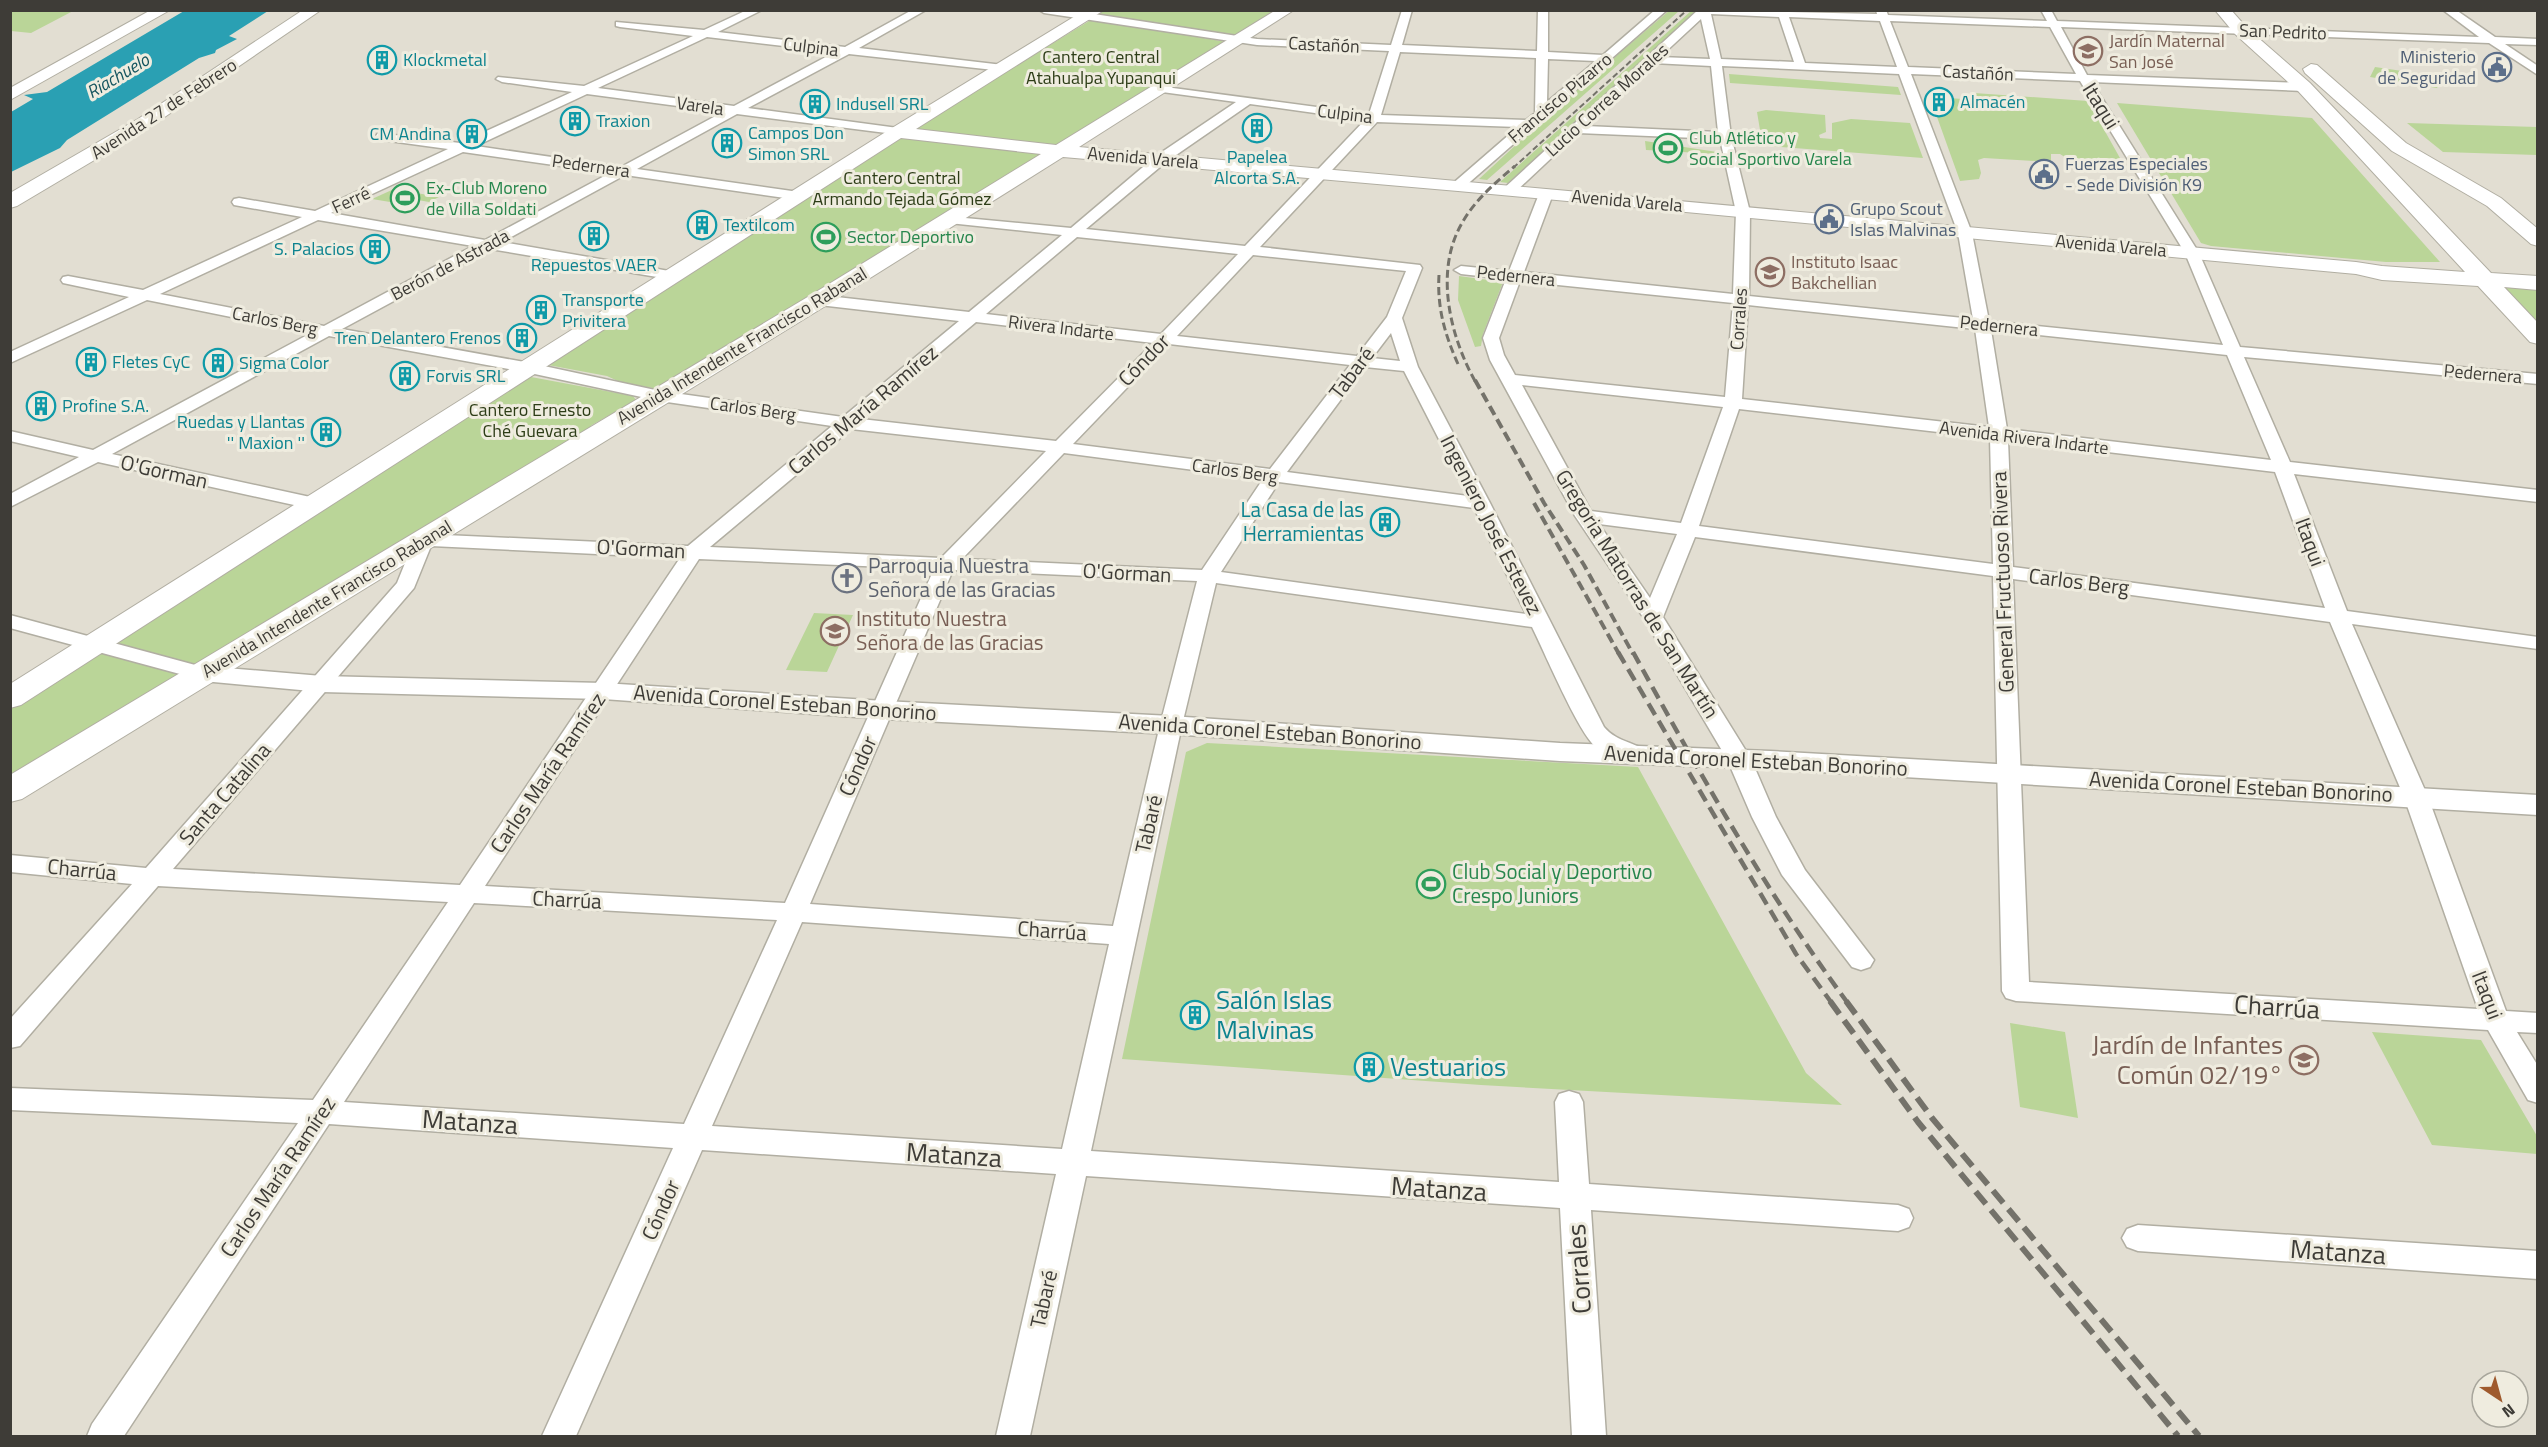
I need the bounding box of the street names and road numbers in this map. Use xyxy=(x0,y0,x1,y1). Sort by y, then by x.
street label: San Pedrito xyxy=(2239,16,2327,47)
street label: Castañón xyxy=(1288,29,1360,60)
street label: Culpina xyxy=(782,30,840,63)
street label: Lucio Correa Morales xyxy=(1539,37,1674,163)
street label: Francisco Pizarro xyxy=(1502,46,1618,149)
street label: Avenida 27 de Febrero xyxy=(85,51,242,166)
street label: Castañón xyxy=(1942,57,2014,88)
street label: Itaqui xyxy=(2075,76,2129,135)
street label: Varela xyxy=(675,89,725,122)
street label: Culpina xyxy=(1316,97,1374,130)
street label: Avenida Varela xyxy=(1086,139,1200,176)
street label: Pedernera xyxy=(550,147,632,184)
street label: Ferré xyxy=(327,179,374,220)
street label: Avenida Varela xyxy=(1570,182,1684,219)
street label: Berón de Astrada xyxy=(386,222,514,307)
street label: Avenida Varela xyxy=(2054,227,2168,264)
street label: Pedernera xyxy=(1476,258,1557,293)
street label: Avenida Intendente Francisco Rabanal xyxy=(612,260,872,431)
street label: Corrales xyxy=(1723,287,1754,351)
street label: Carlos Berg xyxy=(230,299,320,342)
street label: Rivera Indarte xyxy=(1007,308,1115,347)
street label: Pedernera xyxy=(1959,308,2040,343)
street label: Cóndor xyxy=(1110,326,1177,393)
street label: Carlos María Ramírez xyxy=(780,337,944,482)
street label: Tabaré xyxy=(1321,339,1382,406)
street label: Pedernera xyxy=(2443,357,2523,390)
street label: Carlos Berg xyxy=(708,389,798,428)
street label: Avenida Rivera Indarte xyxy=(1938,414,2110,461)
street label: Ingeniero José Estevez xyxy=(1433,429,1551,620)
street label: O'Gorman xyxy=(117,445,211,497)
street label: Carlos Berg xyxy=(1190,451,1280,490)
street label: Gregoria Matorras de San Martín xyxy=(1548,463,1728,724)
street label: General Fructuoso Rivera xyxy=(1982,470,2022,693)
street label: Avenida Intendente Francisco Rabanal xyxy=(197,513,457,684)
street label: Itaqui xyxy=(2287,513,2335,571)
street label: O'Gorman xyxy=(596,530,686,566)
street label: O'Gorman xyxy=(1082,554,1172,590)
street label: Carlos Berg xyxy=(2027,559,2131,603)
street label: Avenida Coronel Esteban Bonorino xyxy=(632,675,938,729)
street label: Carlos María Ramírez xyxy=(481,686,613,859)
street label: Avenida Coronel Esteban Bonorino xyxy=(1117,704,1423,758)
street label: Cóndor xyxy=(830,730,885,801)
street label: Santa Catalina xyxy=(171,735,278,852)
street label: Avenida Coronel Esteban Bonorino xyxy=(1603,736,1909,784)
street label: Avenida Coronel Esteban Bonorino xyxy=(2088,762,2394,810)
street label: Tabaré xyxy=(1126,791,1170,856)
street label: Charrúa xyxy=(46,849,119,889)
street label: Charrúa xyxy=(532,881,603,917)
street label: Charrúa xyxy=(1016,912,1088,948)
street label: Itaqui xyxy=(2464,966,2512,1024)
street label: Charrúa xyxy=(2233,984,2321,1029)
street label: Carlos María Ramírez xyxy=(211,1090,343,1263)
street label: Matanza xyxy=(421,1099,519,1144)
street label: Matanza xyxy=(905,1132,1003,1177)
street label: Matanza xyxy=(1390,1166,1488,1211)
street label: Cóndor xyxy=(633,1174,688,1245)
street label: Corrales xyxy=(1556,1223,1601,1315)
street label: Matanza xyxy=(2289,1229,2387,1274)
street label: Tabaré xyxy=(1021,1266,1065,1331)

